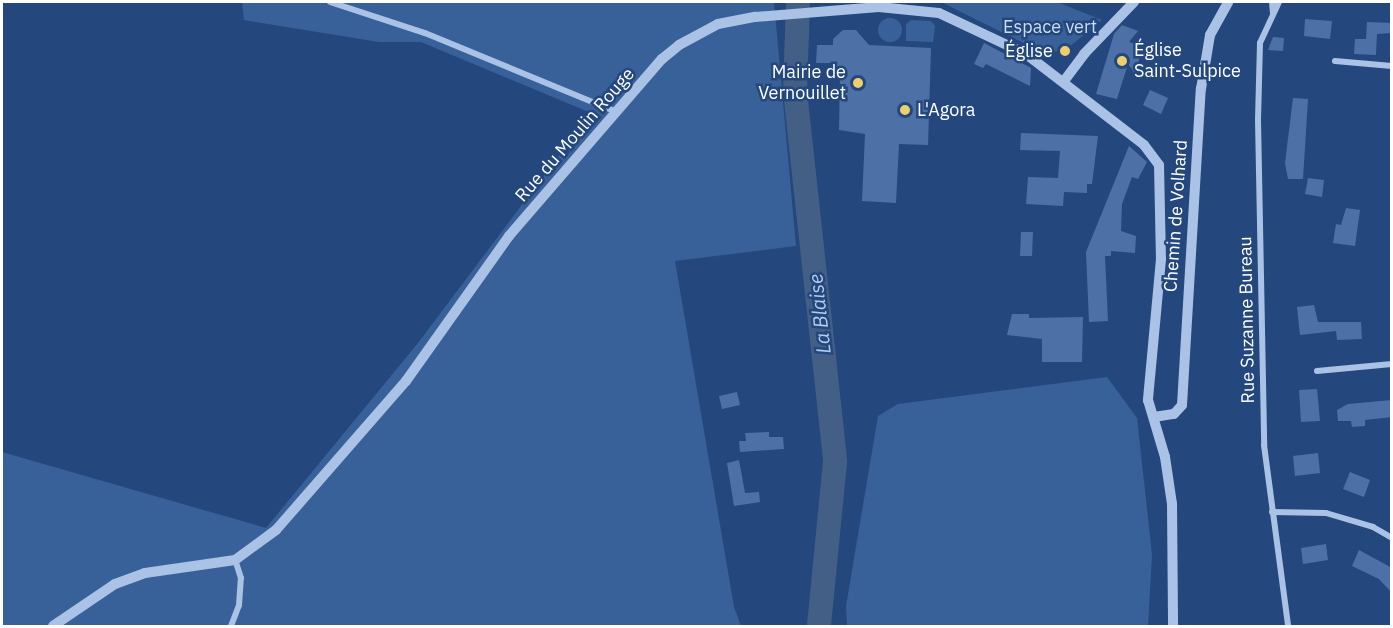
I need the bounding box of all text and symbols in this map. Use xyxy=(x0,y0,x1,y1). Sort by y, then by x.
park label: Espace vert xyxy=(1003,16,1097,38)
place label: Église xyxy=(1005,40,1053,62)
place label: Église Saint-Sulpice xyxy=(1134,40,1241,82)
marker: Église xyxy=(1058,44,1072,58)
marker: Église Saint-Sulpice xyxy=(1115,54,1129,68)
place label: Mairie de Vernouillet xyxy=(758,62,846,104)
street label: Rue du Moulin Rouge xyxy=(511,64,639,206)
marker: Mairie de Vernouillet xyxy=(851,76,865,90)
place label: L'Agora xyxy=(917,99,975,121)
marker: L'Agora xyxy=(898,103,912,117)
street label: Chemin de Volhard xyxy=(1160,139,1192,293)
street label: Rue Suzanne Bureau xyxy=(1235,236,1259,404)
water label: La Blaise xyxy=(803,273,835,355)

